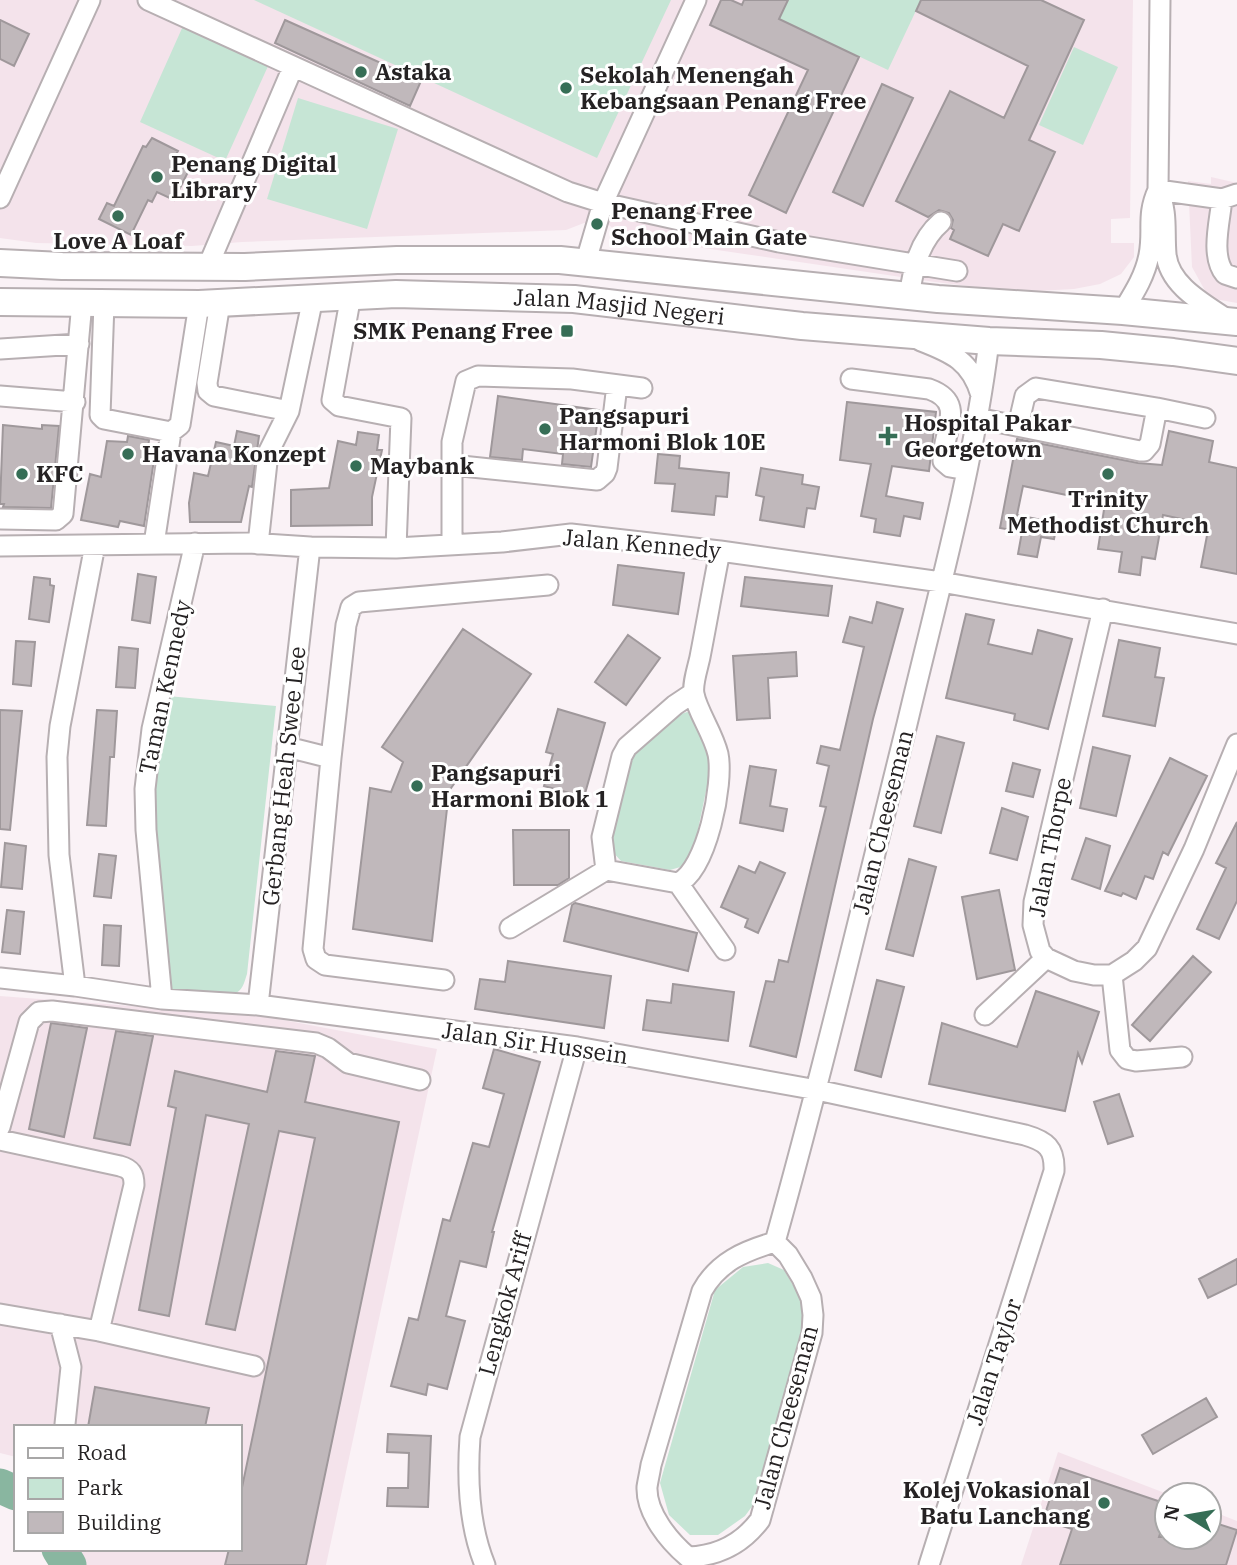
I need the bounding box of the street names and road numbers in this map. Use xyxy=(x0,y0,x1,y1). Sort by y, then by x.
street label: Jalan Masjid Negeri xyxy=(513,281,727,331)
street label: Jalan Kennedy xyxy=(562,521,723,565)
street label: Taman Kennedy xyxy=(131,596,197,777)
street label: Gerbang Heah Swee Lee xyxy=(254,645,312,907)
street label: Jalan Cheeseman xyxy=(845,726,919,917)
street label: Jalan Thorpe xyxy=(1021,774,1077,919)
street label: Jalan Sir Hussein xyxy=(440,1014,630,1070)
street label: Lengkok Ariff xyxy=(471,1227,538,1379)
street label: Jalan Taylor xyxy=(959,1295,1028,1429)
street label: Jalan Cheeseman xyxy=(746,1322,824,1512)

